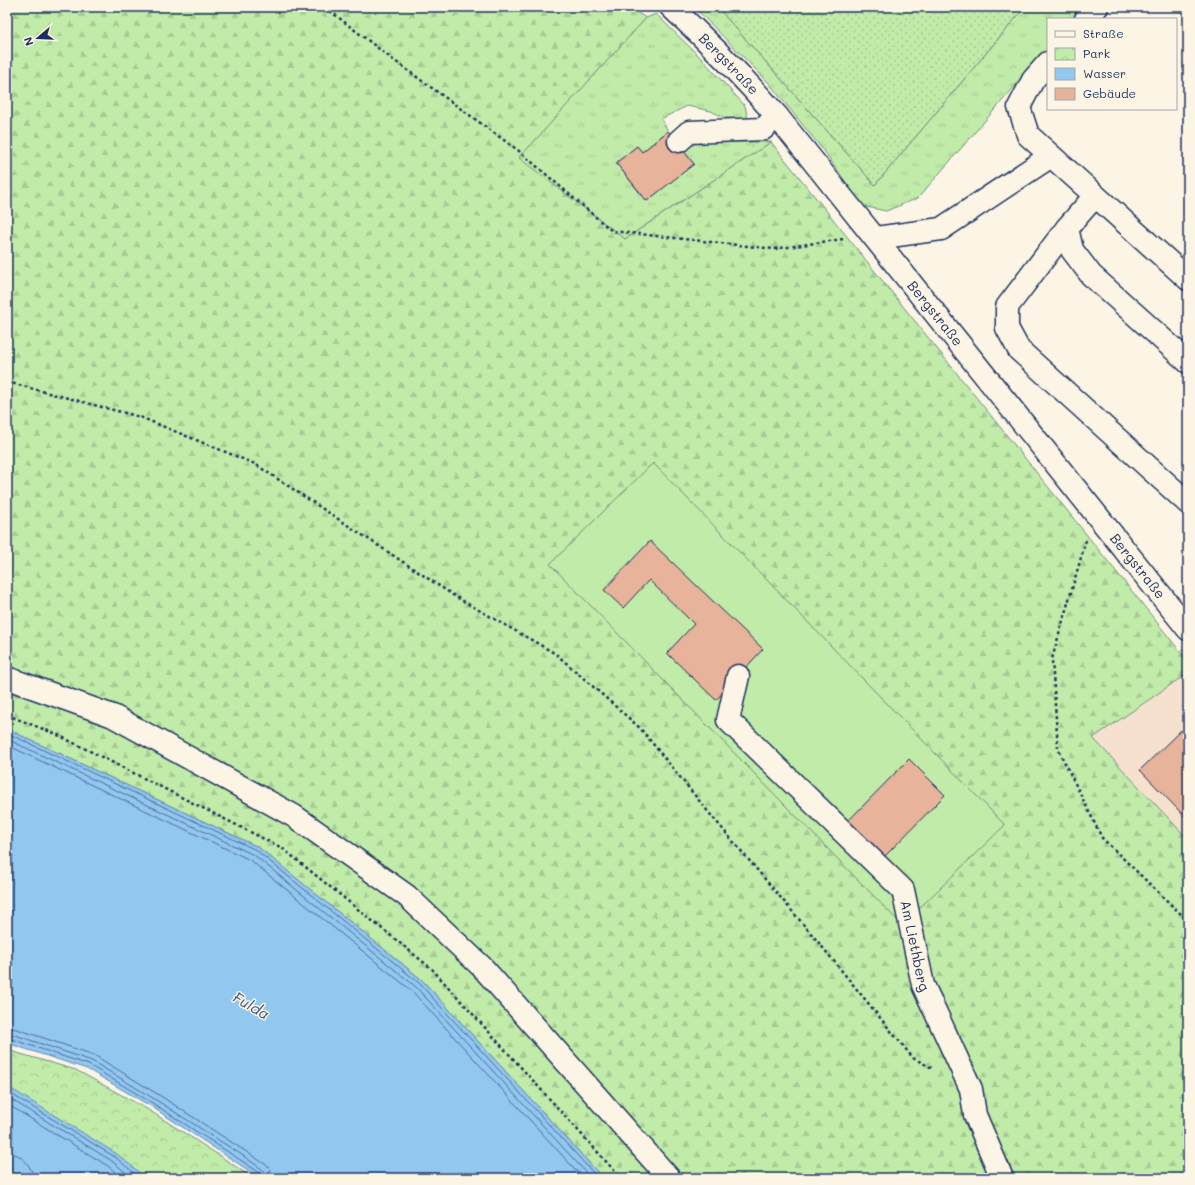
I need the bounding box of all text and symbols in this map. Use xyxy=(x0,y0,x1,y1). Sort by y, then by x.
north arrow xyxy=(18,18,58,58)
legend xyxy=(1047,18,1177,110)
text: Straße xyxy=(1083,25,1124,41)
street label: Bergstraße xyxy=(695,28,763,98)
text: N xyxy=(20,35,37,48)
text: Park xyxy=(1083,45,1110,61)
text: Wasser xyxy=(1083,65,1126,81)
text: Gebäude xyxy=(1083,85,1136,101)
street label: Bergstraße xyxy=(903,276,968,350)
street label: Bergstraße xyxy=(1106,529,1170,603)
street label: Am Liethberg xyxy=(896,898,935,994)
water label: Fulda xyxy=(230,987,273,1024)

